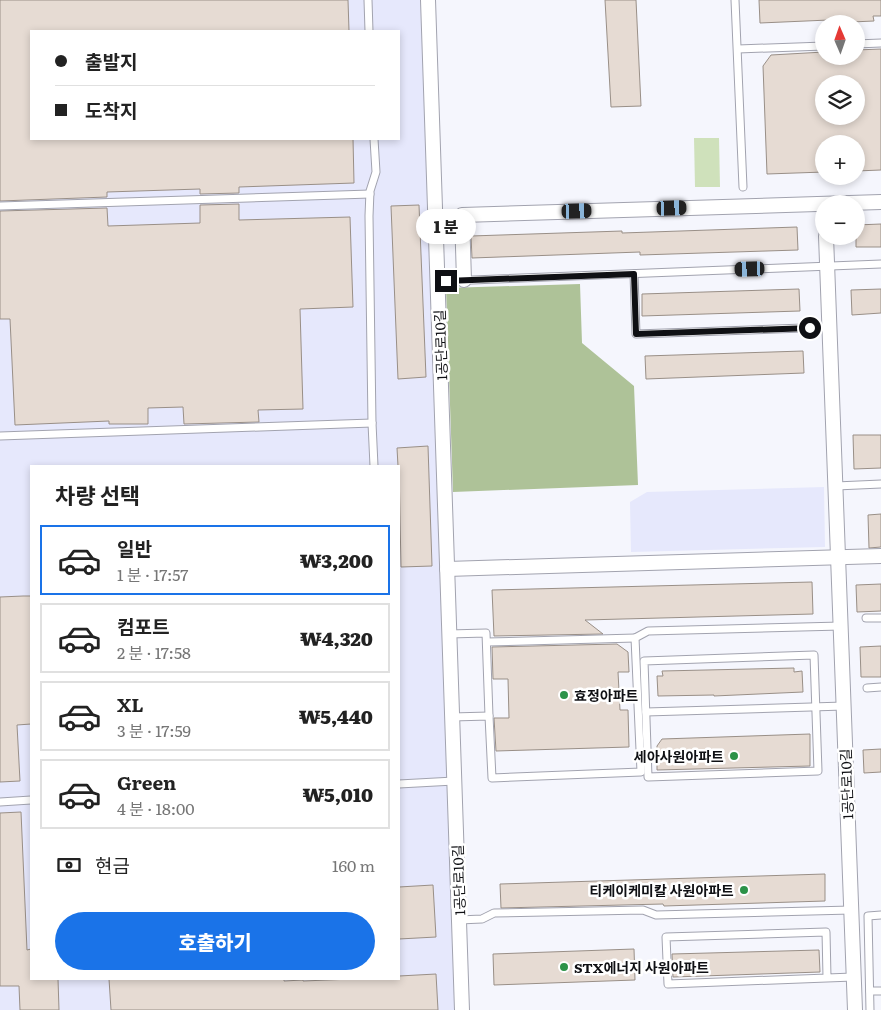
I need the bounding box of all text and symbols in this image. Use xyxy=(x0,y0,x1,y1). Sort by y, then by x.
north arrow xyxy=(815,15,865,65)
map controls xyxy=(815,15,865,245)
text: 출발지 xyxy=(85,47,137,75)
button: layers xyxy=(815,75,865,125)
text: 도착지 xyxy=(85,96,137,124)
button: + xyxy=(815,135,865,185)
button: − xyxy=(815,195,865,245)
car xyxy=(656,200,687,216)
car xyxy=(561,203,592,219)
callout: 1 분 xyxy=(416,208,476,244)
text: 1 분 xyxy=(434,214,458,238)
car xyxy=(734,261,765,277)
route end xyxy=(435,270,457,292)
street label: 1공단로10길 xyxy=(429,309,451,381)
route start xyxy=(799,317,821,339)
text: 차량 선택 xyxy=(55,478,140,511)
text: 일반 xyxy=(117,534,152,562)
icon: car xyxy=(57,538,102,583)
text: ₩3,200 xyxy=(300,546,373,574)
text: 1 분 · 17:57 xyxy=(117,562,188,586)
text: 컴포트 xyxy=(117,612,169,640)
icon: car xyxy=(57,616,102,661)
text: ₩4,320 xyxy=(300,624,373,652)
text: 2 분 · 17:58 xyxy=(117,640,191,664)
place label: 효정아파트 xyxy=(574,685,639,705)
marker: 효정아파트 xyxy=(558,689,570,701)
text: XL xyxy=(117,690,144,718)
icon: car xyxy=(57,694,102,739)
text: ₩5,440 xyxy=(299,702,373,730)
text: 3 분 · 17:59 xyxy=(117,718,191,742)
place label: 세아사원아파트 xyxy=(634,746,724,766)
street label: 1공단로10길 xyxy=(835,748,857,820)
marker: 세아사원아파트 xyxy=(728,750,740,762)
text: Green xyxy=(117,768,176,796)
icon: car xyxy=(57,772,102,817)
text: ₩5,010 xyxy=(303,780,373,808)
text: 4 분 · 18:00 xyxy=(117,796,195,820)
street label: 1공단로10길 xyxy=(447,844,469,916)
icon: cash xyxy=(55,851,83,879)
text: 현금 xyxy=(95,851,130,879)
text: 160 m xyxy=(332,853,375,877)
place label: 티케이케미칼 사원아파트 xyxy=(590,880,734,900)
marker: 티케이케미칼 사원아파트 xyxy=(738,884,750,896)
button: 호출하기 xyxy=(55,912,375,970)
place label: STX에너지 사원아파트 xyxy=(574,957,709,977)
marker: STX에너지 사원아파트 xyxy=(558,961,570,973)

